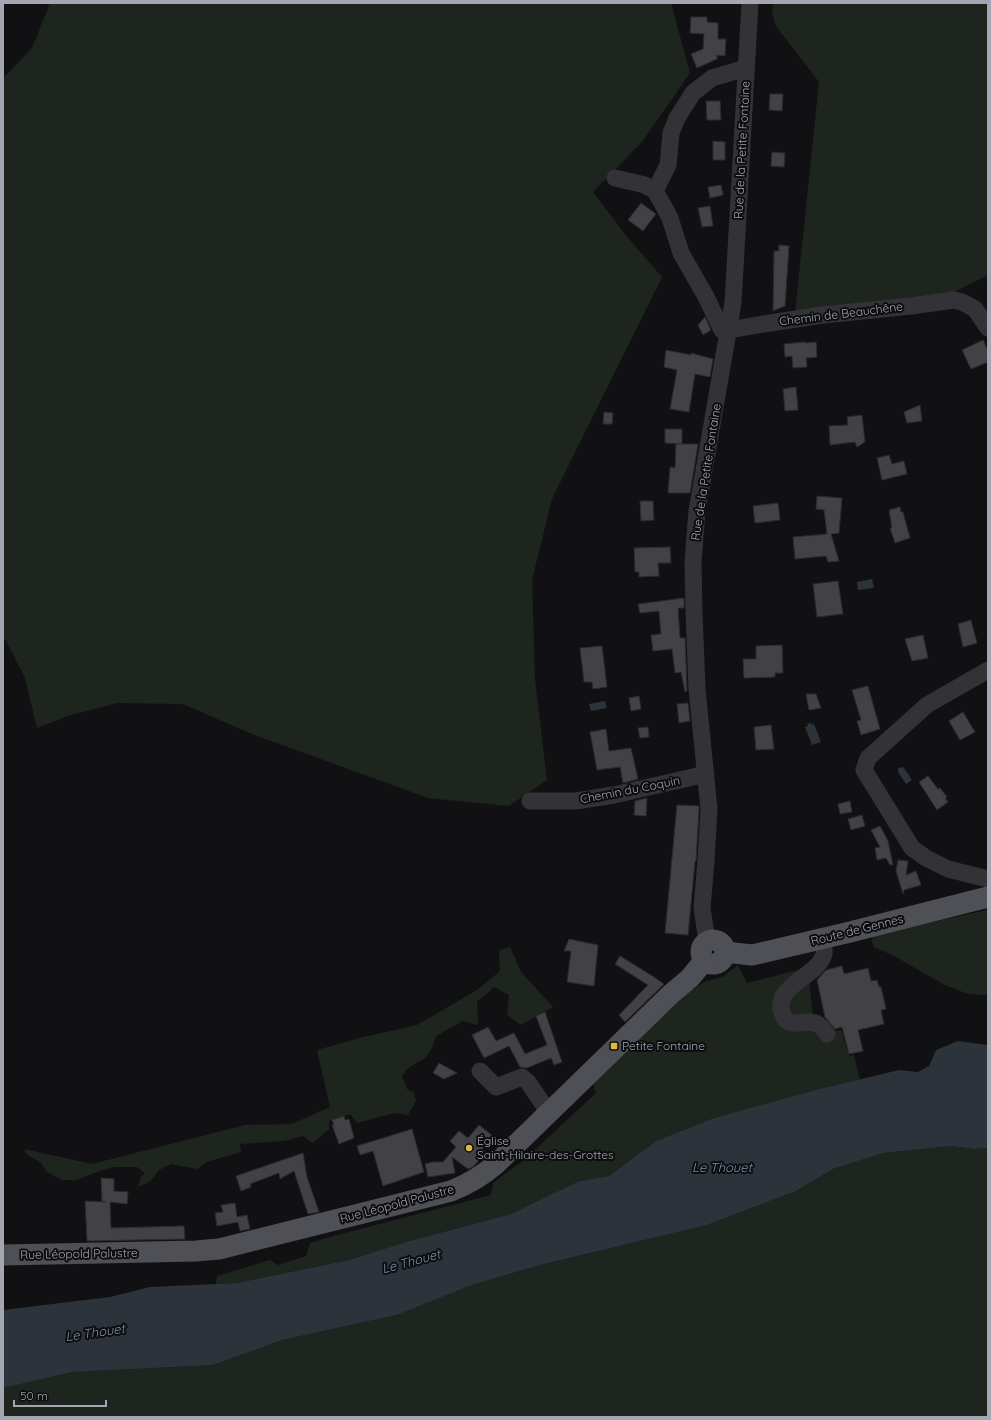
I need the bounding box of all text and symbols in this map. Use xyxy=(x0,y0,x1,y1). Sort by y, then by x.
street label: Rue de la Petite Fontaine xyxy=(730,80,753,219)
street label: Chemin de Beauchêne xyxy=(778,298,904,329)
street label: Rue de la Petite Fontaine xyxy=(687,402,724,541)
street label: Chemin du Coquin xyxy=(579,772,681,807)
street label: Route de Gennes xyxy=(809,911,905,948)
place label: Petite Fontaine xyxy=(622,1038,705,1053)
marker: Petite Fontaine xyxy=(609,1041,619,1051)
place label: Église Saint-Hilaire-des-Grottes xyxy=(477,1133,614,1162)
marker: Église Saint-Hilaire-des-Grottes xyxy=(464,1143,474,1153)
water label: Le Thouet xyxy=(692,1159,754,1175)
street label: Rue Léopold Palustre xyxy=(338,1181,456,1226)
street label: Rue Léopold Palustre xyxy=(20,1245,138,1262)
water label: Le Thouet xyxy=(380,1245,444,1277)
water label: Le Thouet xyxy=(64,1320,127,1344)
scale bar xyxy=(14,1382,106,1408)
text: 50 m xyxy=(20,1388,48,1403)

